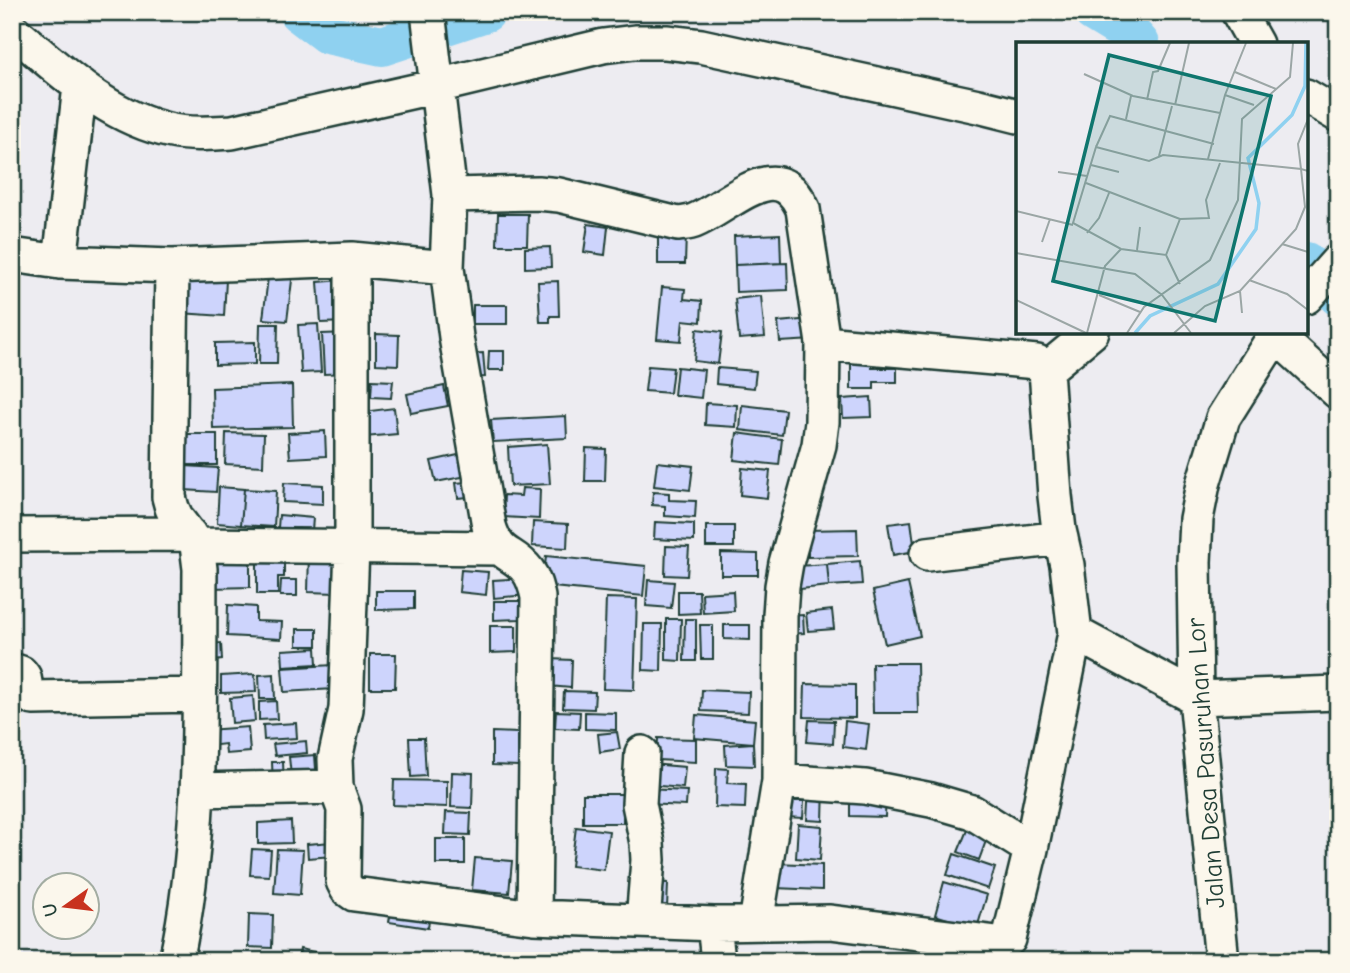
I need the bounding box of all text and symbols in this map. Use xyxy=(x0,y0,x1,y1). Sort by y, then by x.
inset map xyxy=(1016,42,1308,334)
street label: Jalan Desa Pasuruhan Lor xyxy=(1181,616,1231,909)
north arrow xyxy=(32,872,102,942)
text: U xyxy=(38,901,63,919)

